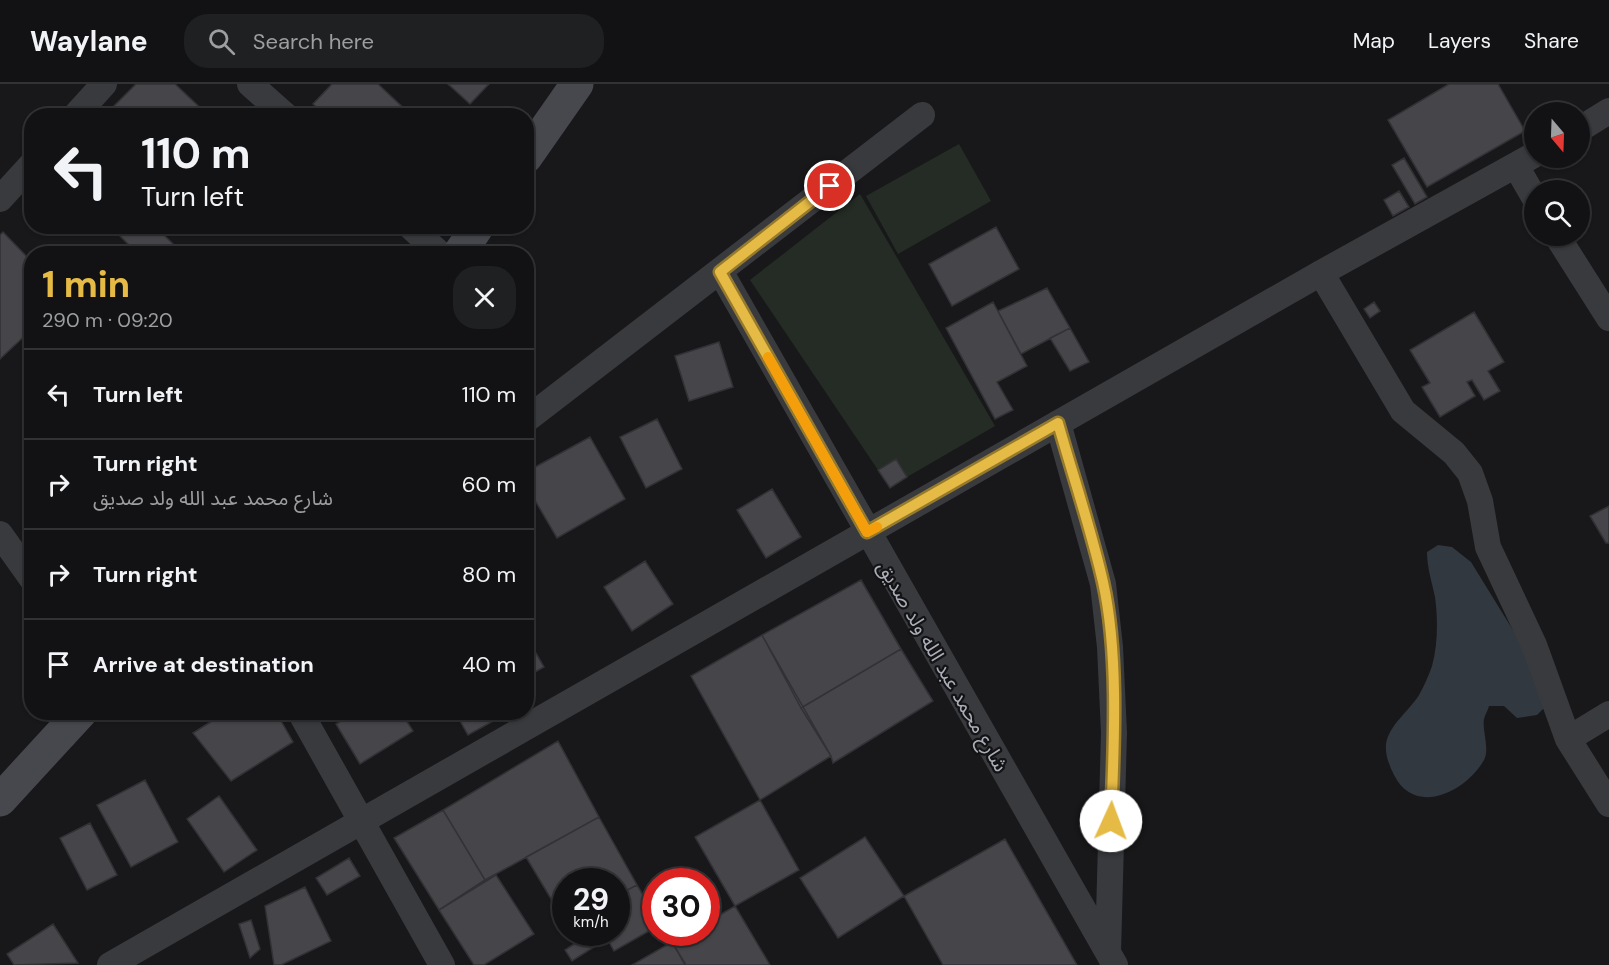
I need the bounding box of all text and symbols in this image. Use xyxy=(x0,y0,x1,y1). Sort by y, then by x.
search box xyxy=(184,14,604,68)
text: Waylane xyxy=(30,23,148,60)
icon: search xyxy=(205,25,238,58)
text: Search here xyxy=(253,27,374,56)
text: Map xyxy=(1353,27,1395,55)
text: Layers xyxy=(1428,27,1491,55)
text: Share xyxy=(1524,27,1579,55)
north arrow xyxy=(1524,102,1590,168)
map controls xyxy=(1524,102,1590,246)
text: 110 m xyxy=(141,126,251,181)
icon: left xyxy=(42,132,120,210)
pin xyxy=(804,160,855,211)
icon: arrive xyxy=(813,169,846,202)
text: Turn left xyxy=(141,179,244,214)
button: search xyxy=(1524,180,1590,246)
text: 1 min xyxy=(42,261,130,308)
button: close xyxy=(453,266,516,329)
text: 290 m · 09:20 xyxy=(42,307,173,333)
icon: left xyxy=(42,378,75,411)
text: Turn left xyxy=(93,380,183,409)
text: 110 m xyxy=(462,380,516,409)
text: Turn right xyxy=(93,449,198,478)
icon: right xyxy=(42,468,75,501)
text: 60 m xyxy=(462,470,516,499)
text: شارع محمد عبد الله ولد صديق xyxy=(93,485,333,511)
street label: شارع محمد عبد الله ولد صديق xyxy=(870,556,1014,777)
icon: right xyxy=(42,558,75,591)
text: Turn right xyxy=(93,560,198,589)
text: 80 m xyxy=(462,560,516,589)
icon: arrive xyxy=(42,648,75,681)
text: Arrive at destination xyxy=(93,650,314,679)
text: 40 m xyxy=(462,650,516,679)
position arrow xyxy=(1079,789,1143,853)
speed limit sign: 30 xyxy=(642,868,720,946)
text: 29 xyxy=(573,880,609,919)
text: km/h xyxy=(573,912,609,932)

